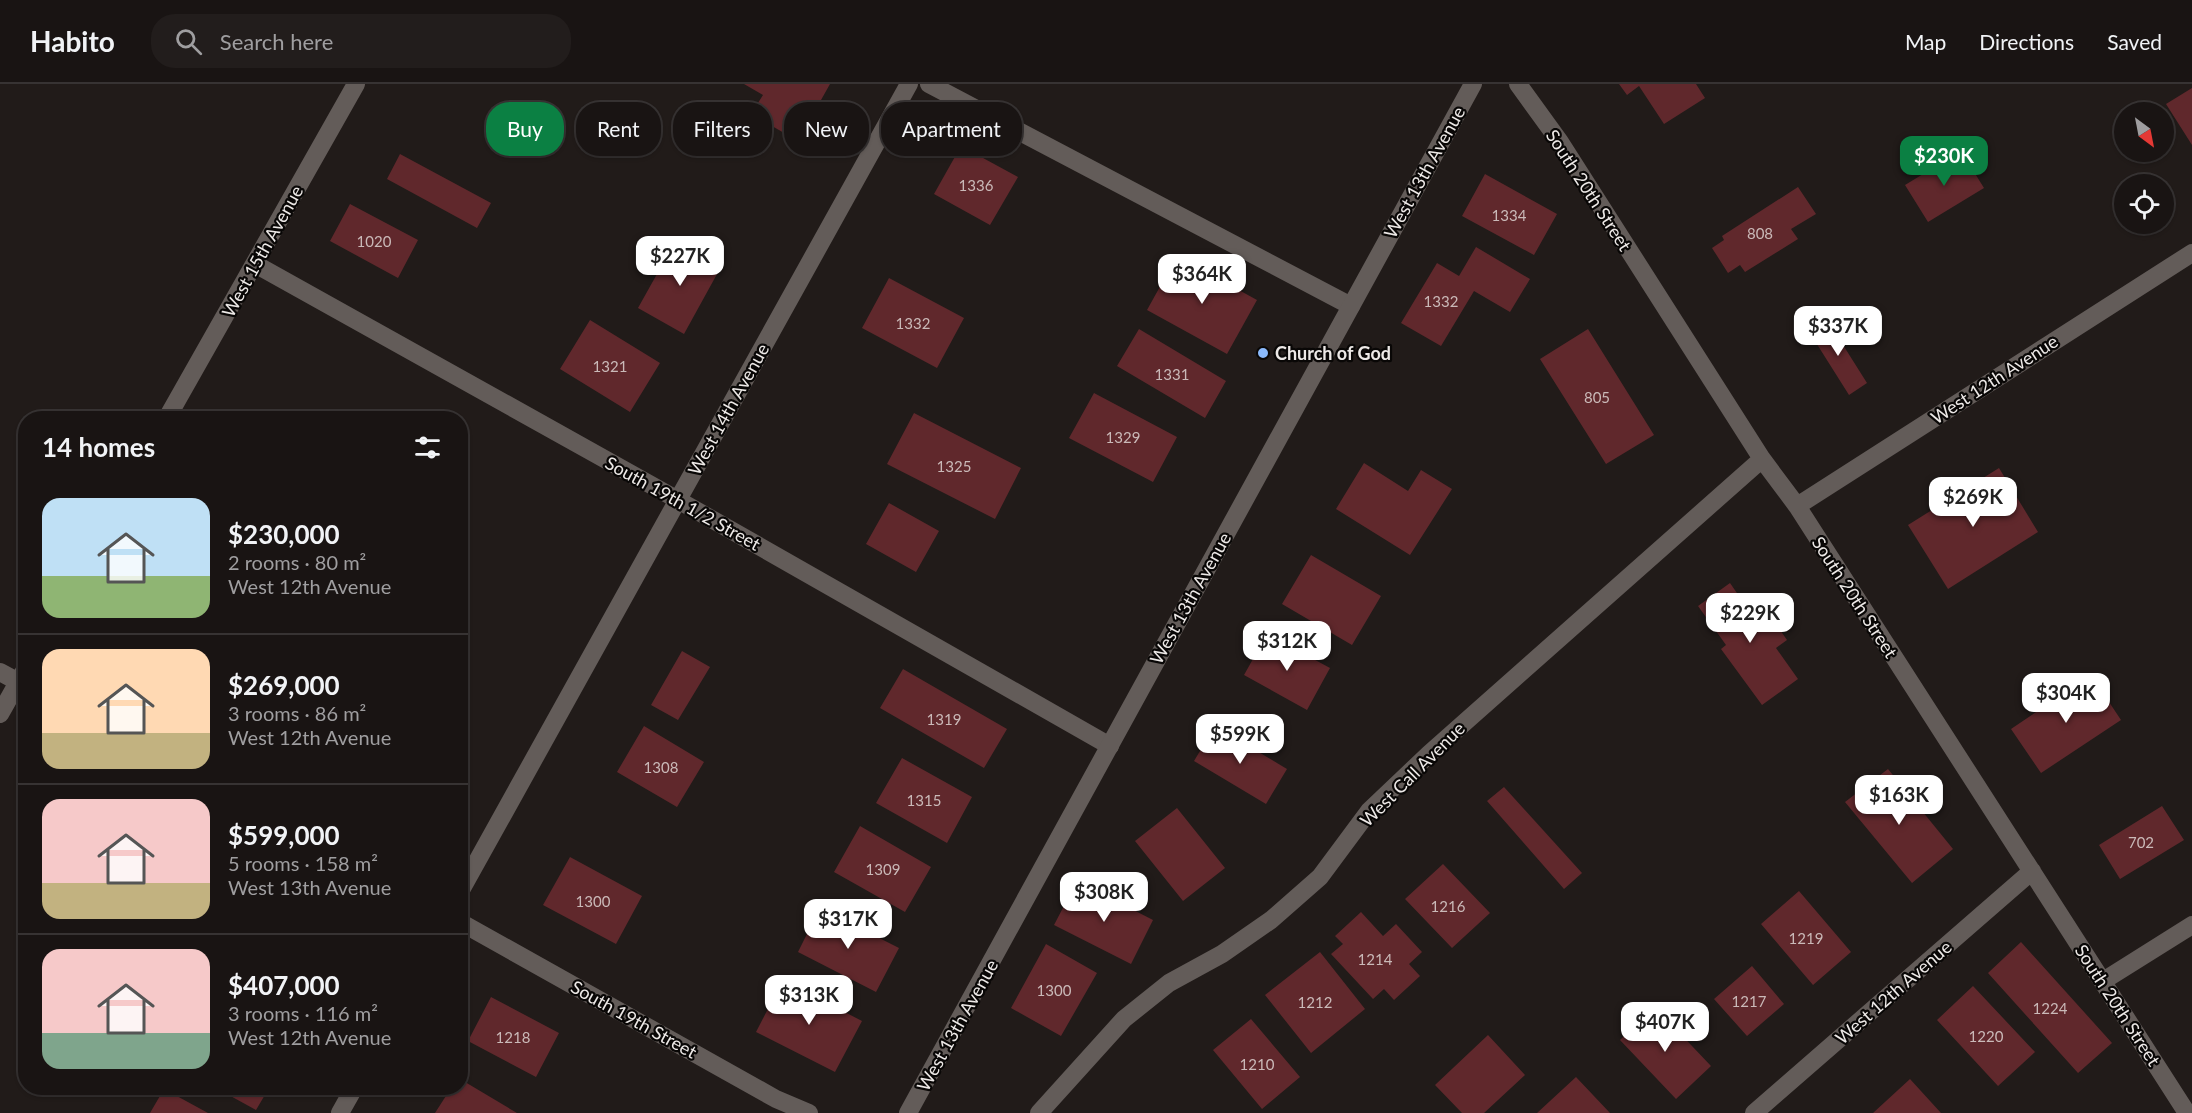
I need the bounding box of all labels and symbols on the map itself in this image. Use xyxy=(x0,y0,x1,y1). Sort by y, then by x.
street label: West 13th Avenue xyxy=(1379,102,1469,242)
north arrow xyxy=(2114,102,2174,162)
street label: South 20th Street xyxy=(1542,125,1637,255)
pin: $230K xyxy=(1902,136,1986,187)
house number: 1336 xyxy=(959,176,994,194)
street label: West 15th Avenue xyxy=(217,181,307,321)
house number: 1334 xyxy=(1492,206,1527,224)
house number: 808 xyxy=(1747,224,1773,242)
house number: 1020 xyxy=(357,232,392,250)
pin: $227K xyxy=(638,236,722,287)
pin: $364K xyxy=(1160,254,1244,305)
house number: 1332 xyxy=(1424,292,1458,310)
pin: $337K xyxy=(1796,306,1880,357)
house number: 1332 xyxy=(896,314,930,332)
street label: West 12th Avenue xyxy=(1926,330,2062,428)
street label: West 14th Avenue xyxy=(683,339,773,479)
place label: Church of God xyxy=(1275,342,1391,364)
marker: Church of God xyxy=(1256,346,1270,360)
house number: 1321 xyxy=(593,357,627,375)
house number: 1331 xyxy=(1155,365,1189,383)
house number: 805 xyxy=(1584,388,1610,406)
house number: 1329 xyxy=(1106,428,1140,446)
street label: South 19th 1/2 Street xyxy=(602,451,765,555)
house number: 1325 xyxy=(937,457,971,475)
pin: $269K xyxy=(1931,477,2015,528)
street label: West 13th Avenue xyxy=(1145,528,1235,668)
street label: South 20th Street xyxy=(1808,532,1903,662)
pin: $229K xyxy=(1708,593,1792,644)
pin: $312K xyxy=(1245,621,1329,672)
pin: $304K xyxy=(2024,673,2108,724)
house number: 1319 xyxy=(927,710,961,728)
pin: $599K xyxy=(1198,714,1282,765)
street label: West Call Avenue xyxy=(1355,717,1469,831)
house number: 1308 xyxy=(644,758,678,776)
pin: $163K xyxy=(1857,775,1941,826)
house number: 1315 xyxy=(907,791,941,809)
house number: 702 xyxy=(2128,833,2154,851)
house number: 1309 xyxy=(866,860,900,878)
pin: $308K xyxy=(1062,872,1146,923)
house number: 1300 xyxy=(576,892,611,910)
house number: 1216 xyxy=(1431,897,1466,915)
pin: $317K xyxy=(806,899,890,950)
house number: 1219 xyxy=(1789,929,1823,947)
street label: West 12th Avenue xyxy=(1830,935,1956,1049)
street label: South 20th Street xyxy=(2071,940,2166,1070)
house number: 1214 xyxy=(1358,950,1393,968)
street label: West 13th Avenue xyxy=(912,955,1002,1095)
street label: South 19th Street xyxy=(567,975,701,1063)
pin: $313K xyxy=(767,975,851,1026)
house number: 1300 xyxy=(1037,981,1072,999)
house number: 1217 xyxy=(1732,992,1767,1010)
house number: 1212 xyxy=(1298,993,1332,1011)
house number: 1224 xyxy=(2033,999,2068,1017)
pin: $407K xyxy=(1623,1002,1707,1053)
house number: 1220 xyxy=(1969,1027,2004,1045)
house number: 1218 xyxy=(496,1028,530,1046)
house number: 1210 xyxy=(1240,1055,1275,1073)

